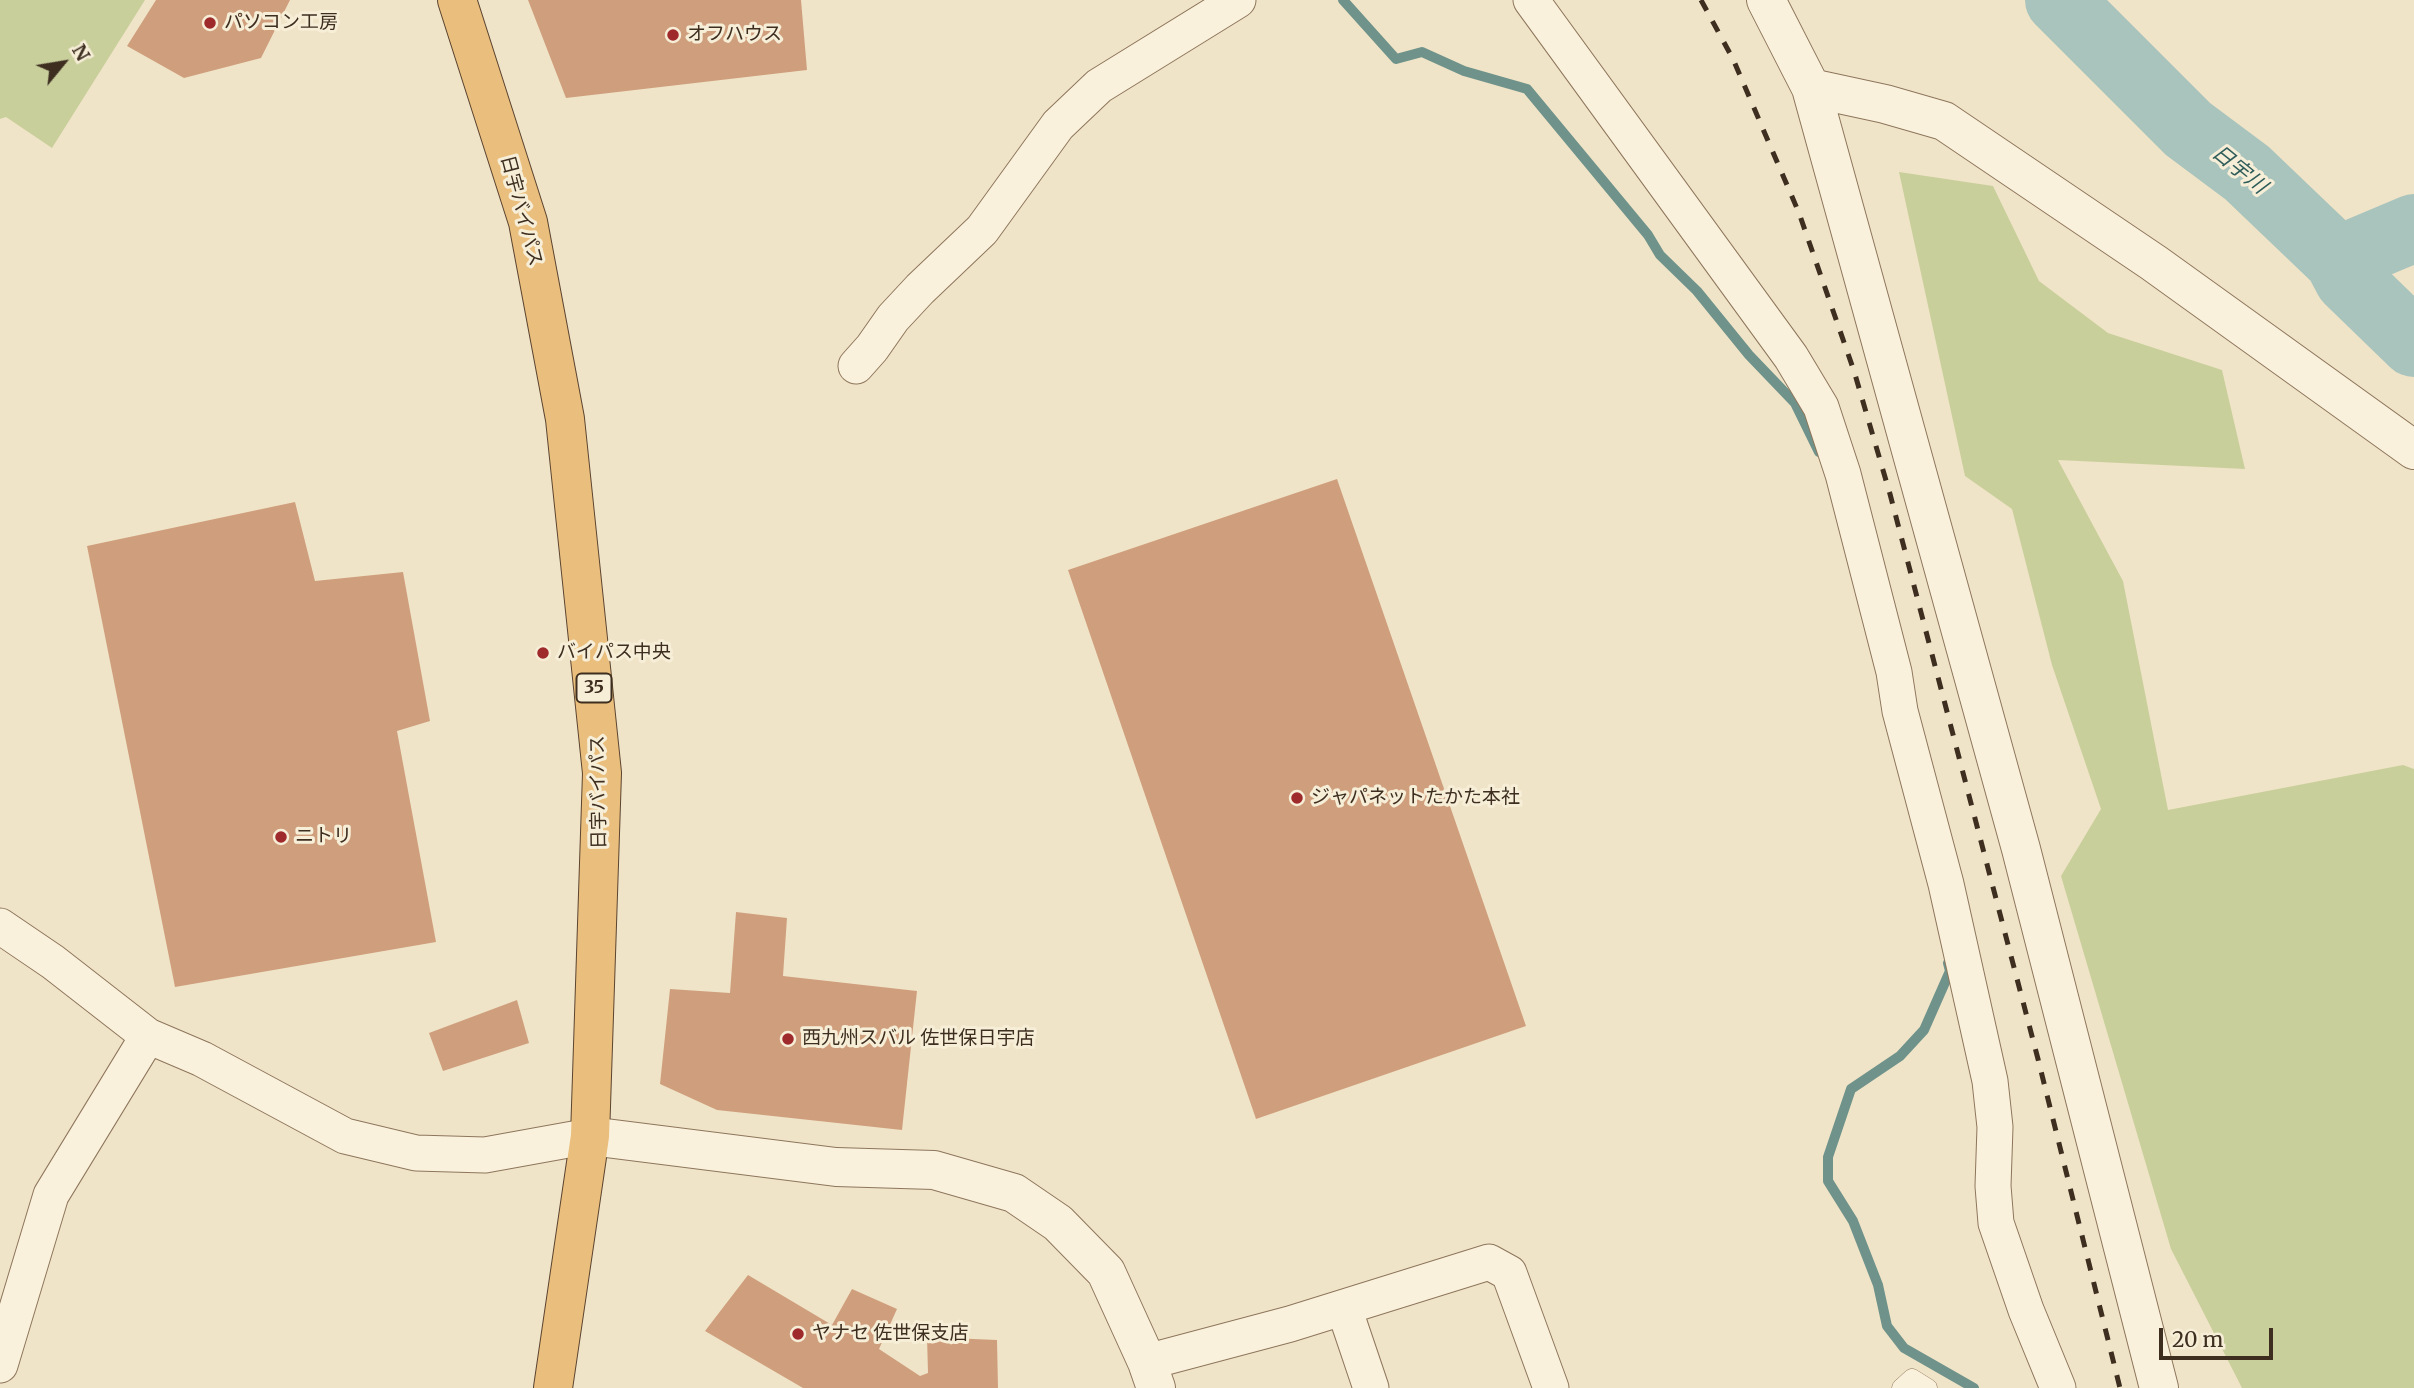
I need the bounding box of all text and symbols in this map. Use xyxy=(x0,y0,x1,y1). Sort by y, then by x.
place label: パソコン工房 xyxy=(224,12,338,34)
marker: パソコン工房 xyxy=(202,15,218,31)
place label: オフハウス xyxy=(687,24,782,46)
marker: オフハウス xyxy=(665,27,681,43)
north arrow xyxy=(28,28,98,98)
text: N xyxy=(67,40,95,65)
water label: 日宇川 xyxy=(2207,140,2271,200)
street label: 日宇バイパス xyxy=(495,153,547,269)
place label: バイパス中央 xyxy=(557,642,671,664)
marker: バイパス中央 xyxy=(535,645,551,661)
road number: 35 xyxy=(576,674,612,702)
street label: 日宇バイパス xyxy=(587,735,611,849)
place label: ジャパネットたかた本社 xyxy=(1311,787,1520,809)
marker: ジャパネットたかた本社 xyxy=(1289,790,1305,806)
place label: ニトリ xyxy=(295,826,352,848)
marker: ニトリ xyxy=(273,829,289,845)
place label: 西九州スバル 佐世保日宇店 xyxy=(802,1028,1035,1050)
marker: 西九州スバル 佐世保日宇店 xyxy=(780,1031,796,1047)
scale bar xyxy=(2162,1314,2276,1358)
place label: ヤナセ 佐世保支店 xyxy=(812,1323,969,1345)
marker: ヤナセ 佐世保支店 xyxy=(790,1326,806,1342)
text: 20 m xyxy=(2172,1326,2223,1353)

